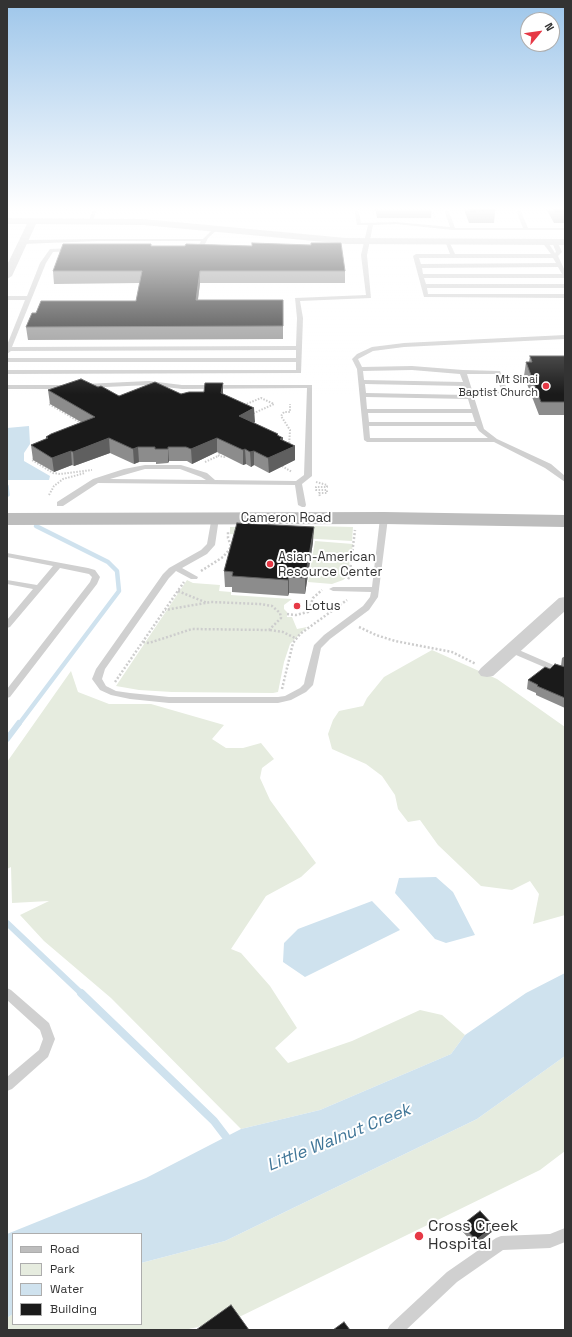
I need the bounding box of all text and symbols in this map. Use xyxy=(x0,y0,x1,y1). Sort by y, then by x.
north arrow xyxy=(520,12,560,52)
text: N xyxy=(542,20,558,33)
place label: Mt Sinai Baptist Church xyxy=(459,373,538,399)
marker: Mt Sinai Baptist Church xyxy=(541,381,551,391)
street label: Cameron Road xyxy=(241,510,331,526)
place label: Asian-American Resource Center xyxy=(278,549,382,580)
marker: Asian-American Resource Center xyxy=(265,559,275,569)
place label: Lotus xyxy=(305,598,341,614)
marker: Lotus xyxy=(292,601,302,611)
water label: Little Walnut Creek xyxy=(264,1100,414,1176)
place label: Cross Creek Hospital xyxy=(428,1217,518,1255)
marker: Cross Creek Hospital xyxy=(413,1230,425,1242)
legend xyxy=(12,1233,142,1325)
text: Road xyxy=(50,1241,79,1257)
text: Park xyxy=(50,1261,75,1277)
text: Water xyxy=(50,1281,84,1297)
text: Building xyxy=(50,1301,97,1317)

